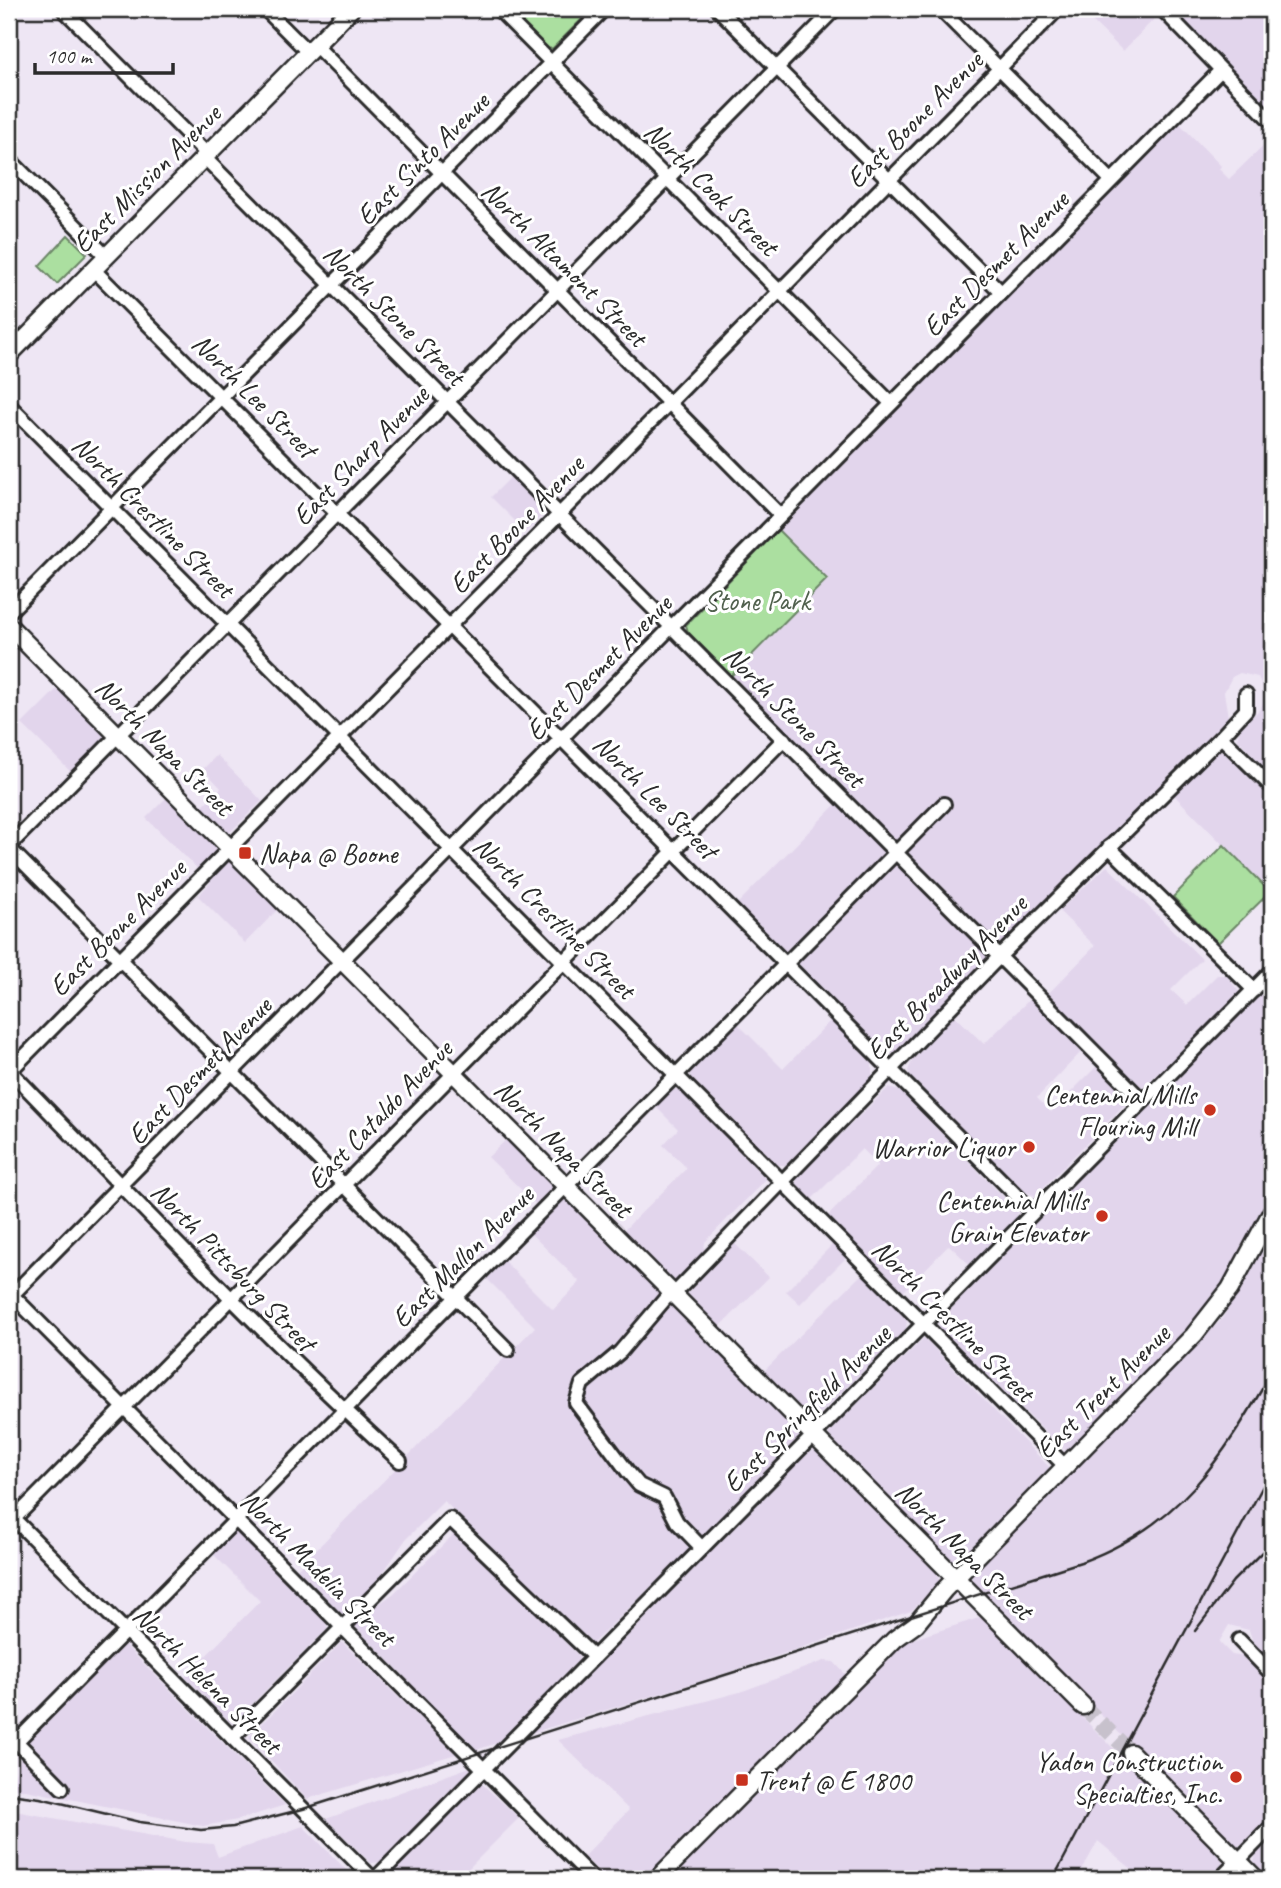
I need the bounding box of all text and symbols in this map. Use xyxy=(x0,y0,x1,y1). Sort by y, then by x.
scale bar xyxy=(35,32,173,76)
street label: East Boone Avenue xyxy=(838,42,992,195)
text: 100 m xyxy=(46,43,93,69)
street label: East Sinto Avenue xyxy=(348,83,498,232)
street label: East Mission Avenue xyxy=(65,95,229,260)
street label: North Cook Street xyxy=(637,114,788,265)
street label: North Altamont Street xyxy=(474,173,657,356)
street label: East Desmet Avenue xyxy=(915,181,1077,344)
street label: North Stone Street xyxy=(316,236,475,395)
street label: North Lee Street xyxy=(185,326,327,468)
street label: East Sharp Avenue xyxy=(285,376,437,533)
street label: North Crestline Street xyxy=(65,428,244,607)
street label: East Boone Avenue xyxy=(441,446,593,601)
park label: Stone Park xyxy=(704,583,812,618)
street label: East Desmet Avenue xyxy=(518,585,680,748)
street label: North Stone Street xyxy=(716,638,875,797)
street label: North Napa Street xyxy=(88,670,243,825)
street label: North Lee Street xyxy=(586,727,728,869)
street label: North Crestline Street xyxy=(466,829,645,1008)
place label: Napa @ Boone xyxy=(259,836,399,871)
marker: Napa @ Boone xyxy=(237,845,253,861)
street label: East Boone Avenue xyxy=(41,850,195,1003)
street label: East Broadway Avenue xyxy=(858,886,1036,1068)
street label: East Desmet Avenue xyxy=(120,987,280,1152)
street label: East Cataldo Avenue xyxy=(299,1031,461,1197)
street label: North Napa Street xyxy=(487,1072,642,1227)
place label: Centennial Mills Flouring Mill xyxy=(1044,1077,1201,1144)
marker: Centennial Mills Flouring Mill xyxy=(1202,1102,1218,1118)
place label: Warrior Liquor xyxy=(872,1130,1017,1165)
marker: Warrior Liquor xyxy=(1021,1139,1037,1155)
street label: North Pittsburg Street xyxy=(144,1174,326,1361)
street label: East Mallon Avenue xyxy=(384,1176,542,1335)
place label: Centennial Mills Grain Elevator xyxy=(936,1183,1090,1250)
marker: Centennial Mills Grain Elevator xyxy=(1094,1208,1110,1224)
street label: North Crestline Street xyxy=(865,1232,1044,1411)
street label: East Trent Avenue xyxy=(1028,1315,1178,1466)
street label: East Springfield Avenue xyxy=(715,1316,899,1500)
street label: North Napa Street xyxy=(888,1474,1043,1629)
street label: North Madelia Street xyxy=(234,1483,406,1655)
street label: North Helena Street xyxy=(126,1598,291,1763)
place label: Yadon Construction Specialties, Inc. xyxy=(1035,1744,1223,1811)
place label: Trent @ E 1800 xyxy=(756,1763,914,1798)
marker: Yadon Construction Specialties, Inc. xyxy=(1228,1769,1244,1785)
marker: Trent @ E 1800 xyxy=(734,1772,750,1788)

